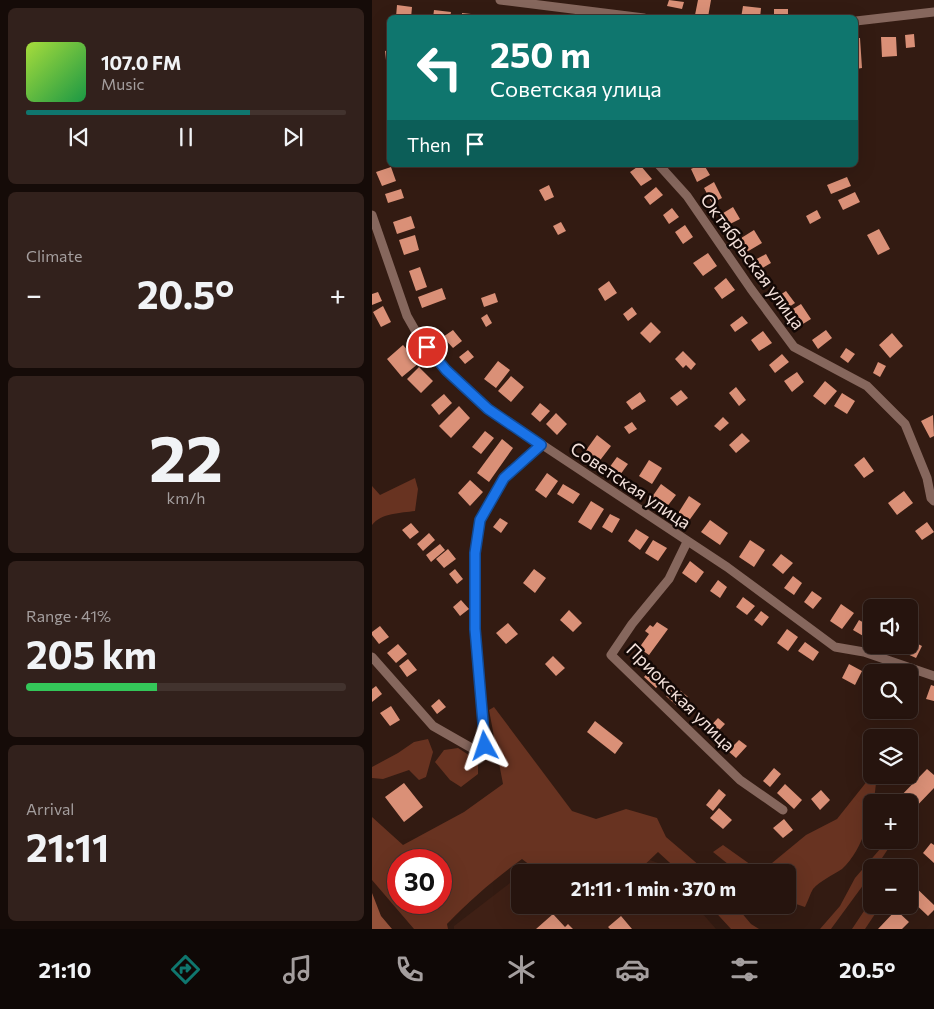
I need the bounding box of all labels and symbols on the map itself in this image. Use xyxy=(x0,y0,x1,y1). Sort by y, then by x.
street label: Октябрьская улица xyxy=(696,189,810,333)
pin xyxy=(406,326,448,368)
street label: Советская улица xyxy=(567,437,695,533)
street label: Приокская улица xyxy=(622,638,740,756)
position arrow xyxy=(458,719,510,771)
speed limit sign: 30 xyxy=(387,849,452,914)

